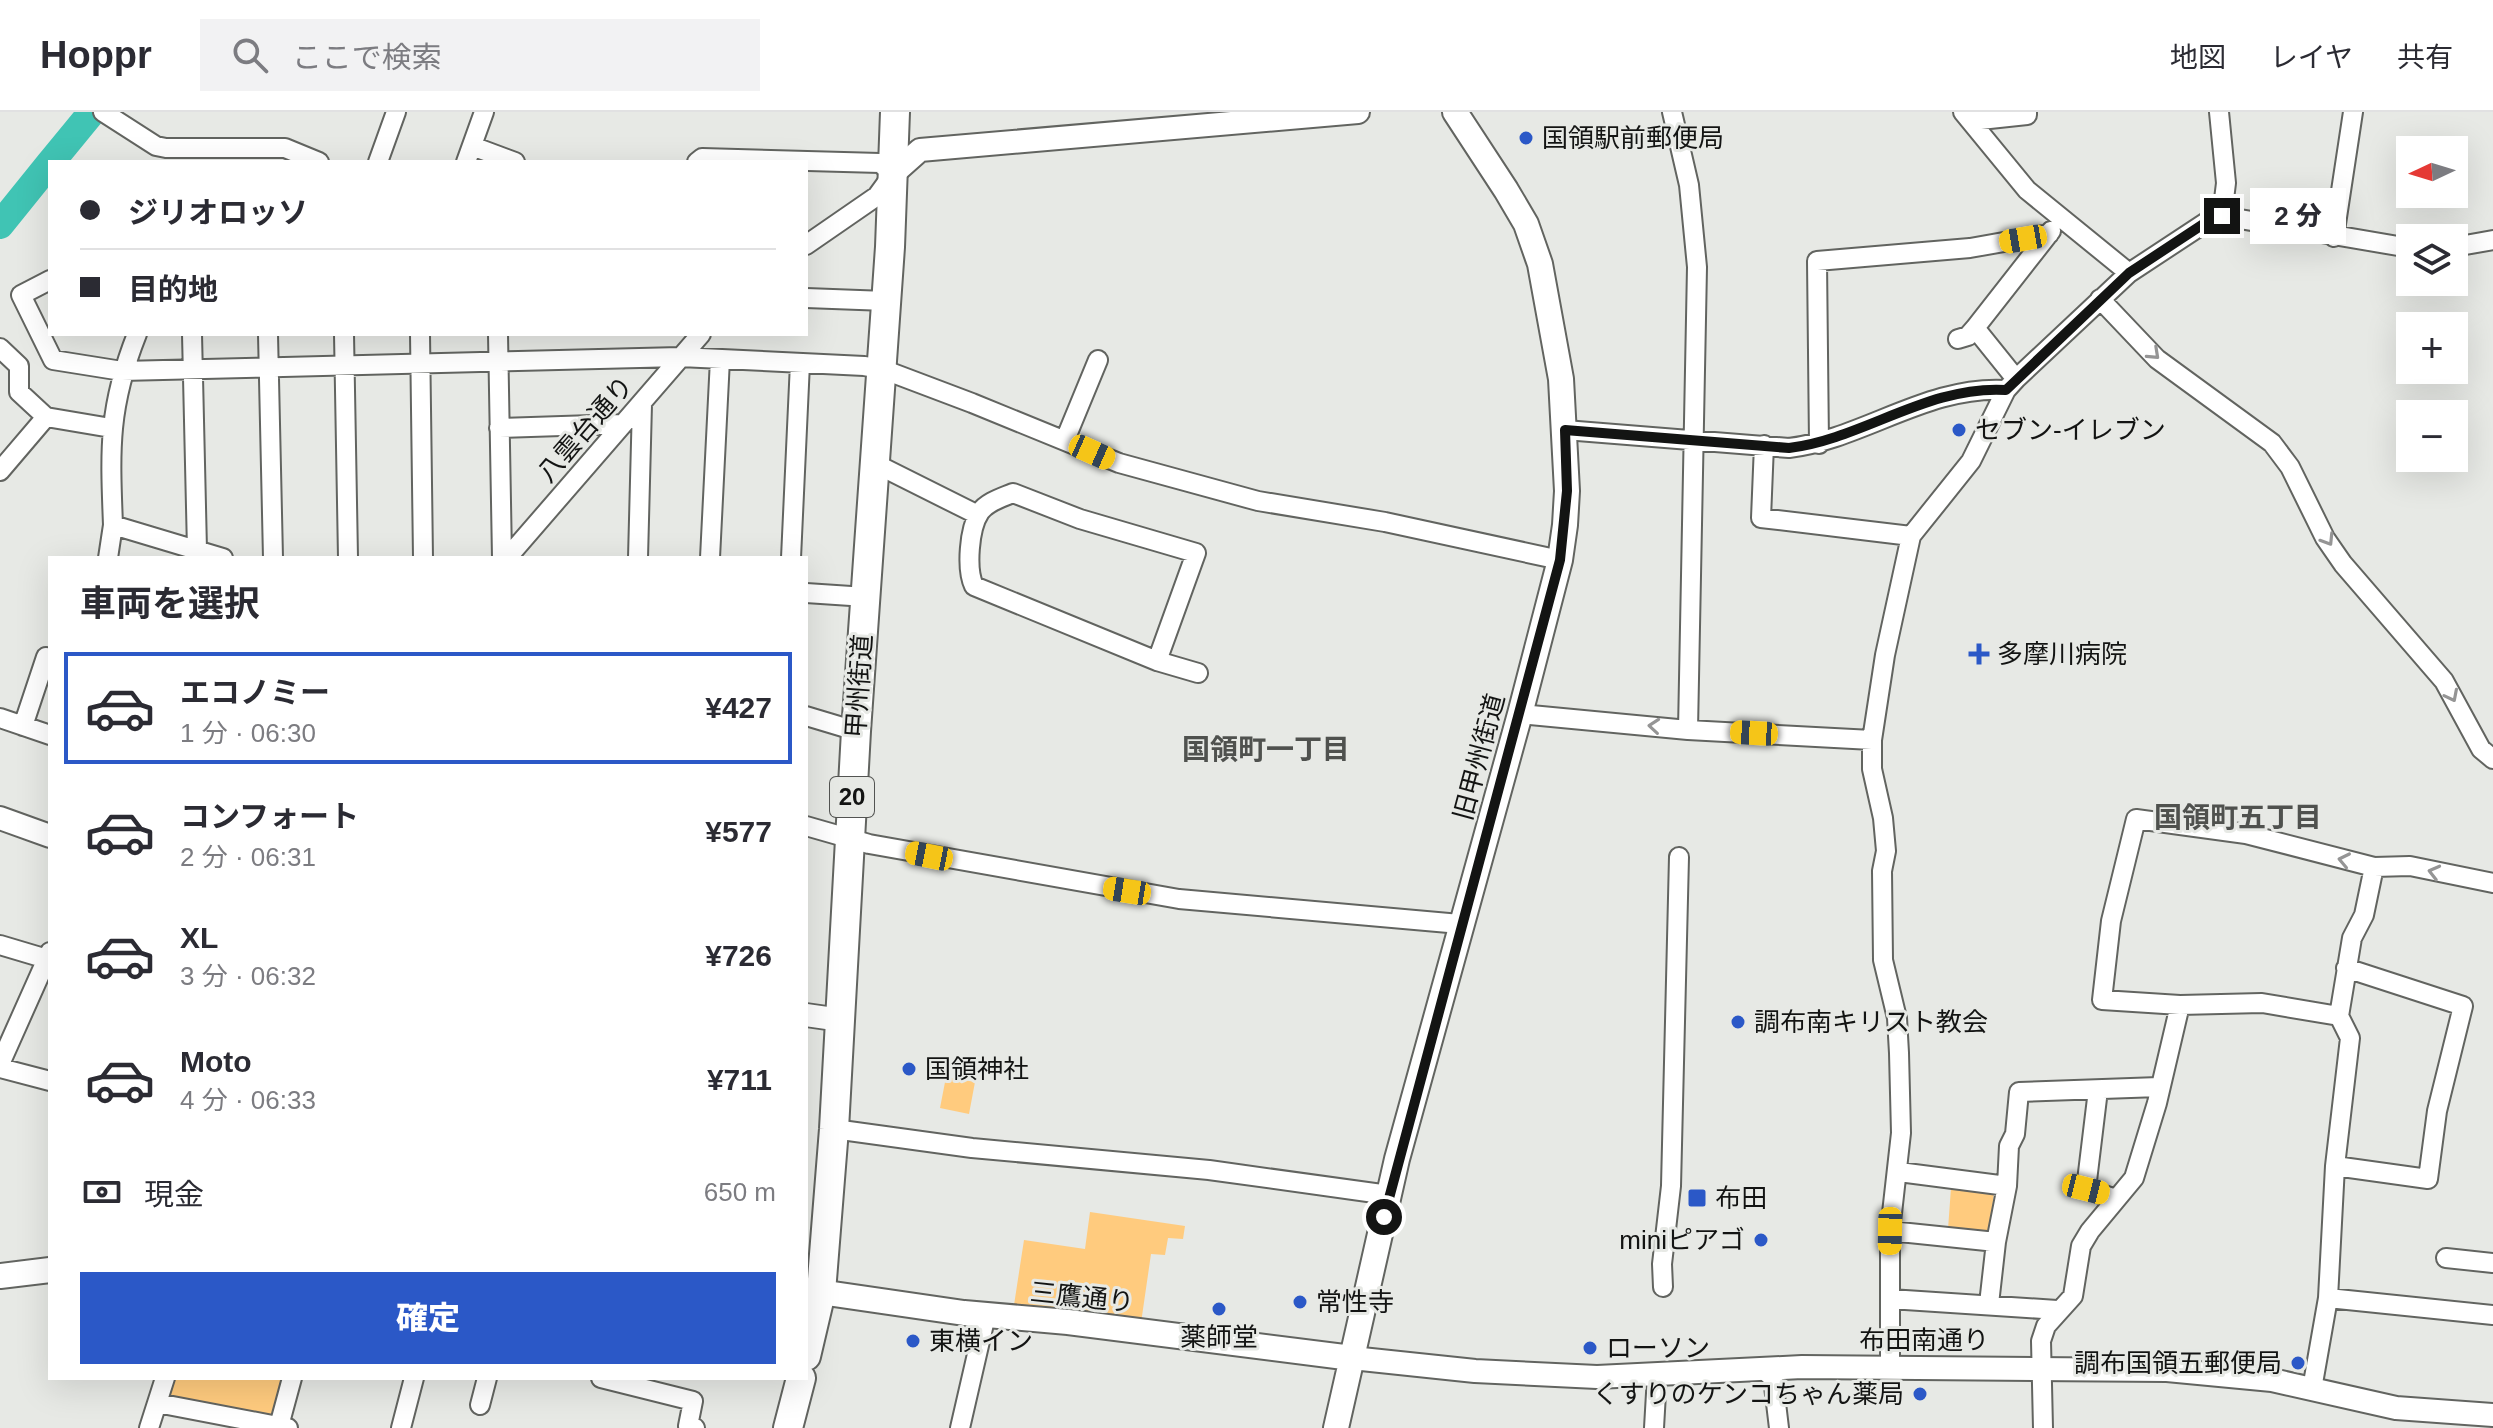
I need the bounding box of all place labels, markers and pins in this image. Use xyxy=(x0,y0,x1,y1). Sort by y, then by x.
place label: 国領駅前郵便局 xyxy=(1542,123,1724,153)
marker: 国領駅前郵便局 xyxy=(1517,129,1535,147)
place label: セブン-イレブン xyxy=(1975,415,2166,445)
marker: セブン-イレブン xyxy=(1950,421,1968,439)
place label: 多摩川病院 xyxy=(1997,639,2127,669)
marker: 多摩川病院 xyxy=(1968,643,1990,665)
place label: 調布南キリスト教会 xyxy=(1754,1007,1988,1037)
marker: 調布南キリスト教会 xyxy=(1729,1013,1747,1031)
place label: 国領神社 xyxy=(925,1054,1029,1084)
marker: 国領神社 xyxy=(900,1060,918,1078)
place label: 布田 xyxy=(1715,1183,1767,1213)
marker: 布田 xyxy=(1686,1187,1708,1209)
place label: miniピアゴ xyxy=(1619,1225,1745,1255)
marker: miniピアゴ xyxy=(1752,1231,1770,1249)
place label: 常性寺 xyxy=(1316,1287,1394,1317)
marker: 常性寺 xyxy=(1291,1293,1309,1311)
marker: 薬師堂 xyxy=(1210,1300,1228,1318)
place label: 薬師堂 xyxy=(1180,1322,1258,1352)
place label: 東横イン xyxy=(929,1326,1033,1356)
marker: 東横イン xyxy=(904,1332,922,1350)
place label: ローソン xyxy=(1606,1333,1710,1363)
marker: ローソン xyxy=(1581,1339,1599,1357)
place label: 調布国領五郵便局 xyxy=(2074,1348,2282,1378)
marker: 調布国領五郵便局 xyxy=(2289,1354,2307,1372)
place label: くすりのケンコちゃん薬局 xyxy=(1593,1379,1904,1409)
marker: くすりのケンコちゃん薬局 xyxy=(1911,1385,1929,1403)

